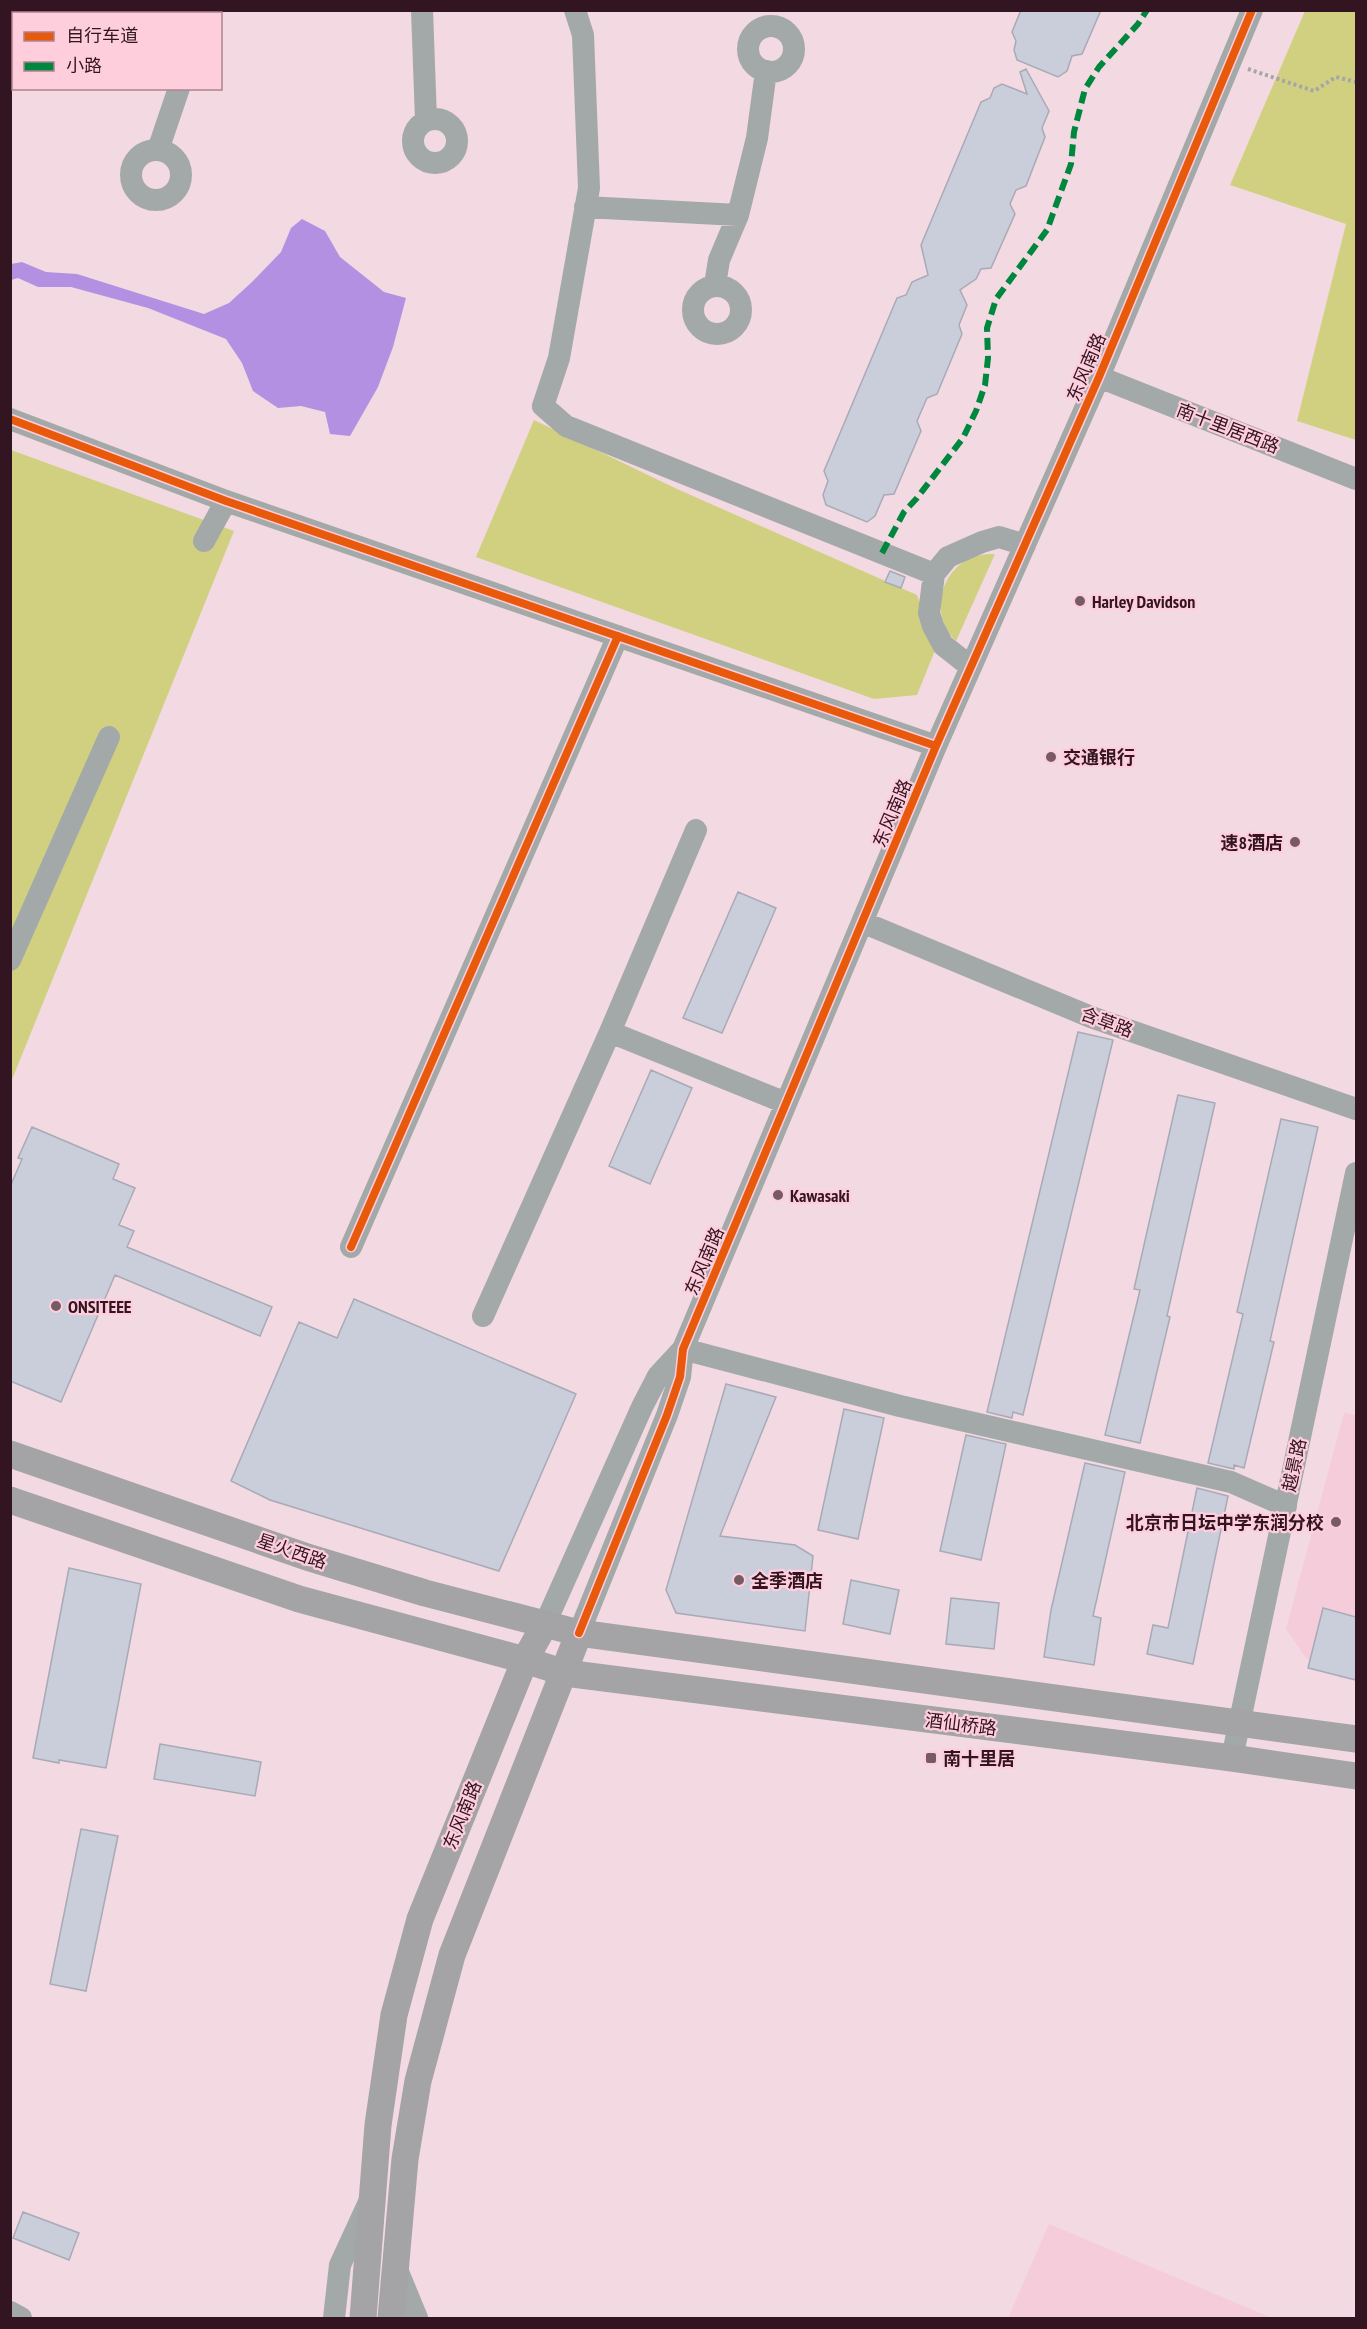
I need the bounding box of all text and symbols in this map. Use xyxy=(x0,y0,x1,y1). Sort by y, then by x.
legend xyxy=(12,12,222,90)
text: 自行车道 xyxy=(66,24,138,47)
text: 小路 xyxy=(66,54,102,77)
street label: 东风南路 xyxy=(1061,329,1111,405)
street label: 南十里居西路 xyxy=(1173,398,1283,458)
place label: Harley Davidson xyxy=(1092,590,1195,613)
marker: Harley Davidson xyxy=(1073,594,1087,608)
place label: 交通银行 xyxy=(1063,746,1135,769)
marker: 交通银行 xyxy=(1044,750,1058,764)
street label: 东风南路 xyxy=(867,775,917,851)
place label: 速8酒店 xyxy=(1220,831,1283,854)
marker: 速8酒店 xyxy=(1288,835,1302,849)
street label: 含草路 xyxy=(1078,1002,1136,1042)
place label: Kawasaki xyxy=(790,1184,850,1207)
marker: Kawasaki xyxy=(771,1188,785,1202)
street label: 东风南路 xyxy=(679,1223,729,1299)
place label: ONSITEEE xyxy=(68,1295,132,1318)
marker: ONSITEEE xyxy=(49,1299,63,1313)
street label: 越景路 xyxy=(1277,1436,1311,1494)
place label: 北京市日坛中学东润分校 xyxy=(1126,1511,1324,1534)
marker: 北京市日坛中学东润分校 xyxy=(1329,1515,1343,1529)
street label: 星火西路 xyxy=(254,1528,330,1574)
place label: 全季酒店 xyxy=(751,1569,823,1592)
marker: 全季酒店 xyxy=(732,1573,746,1587)
street label: 酒仙桥路 xyxy=(924,1708,998,1740)
place label: 南十里居 xyxy=(943,1747,1015,1770)
marker: 南十里居 xyxy=(924,1751,938,1765)
street label: 东风南路 xyxy=(438,1777,486,1853)

